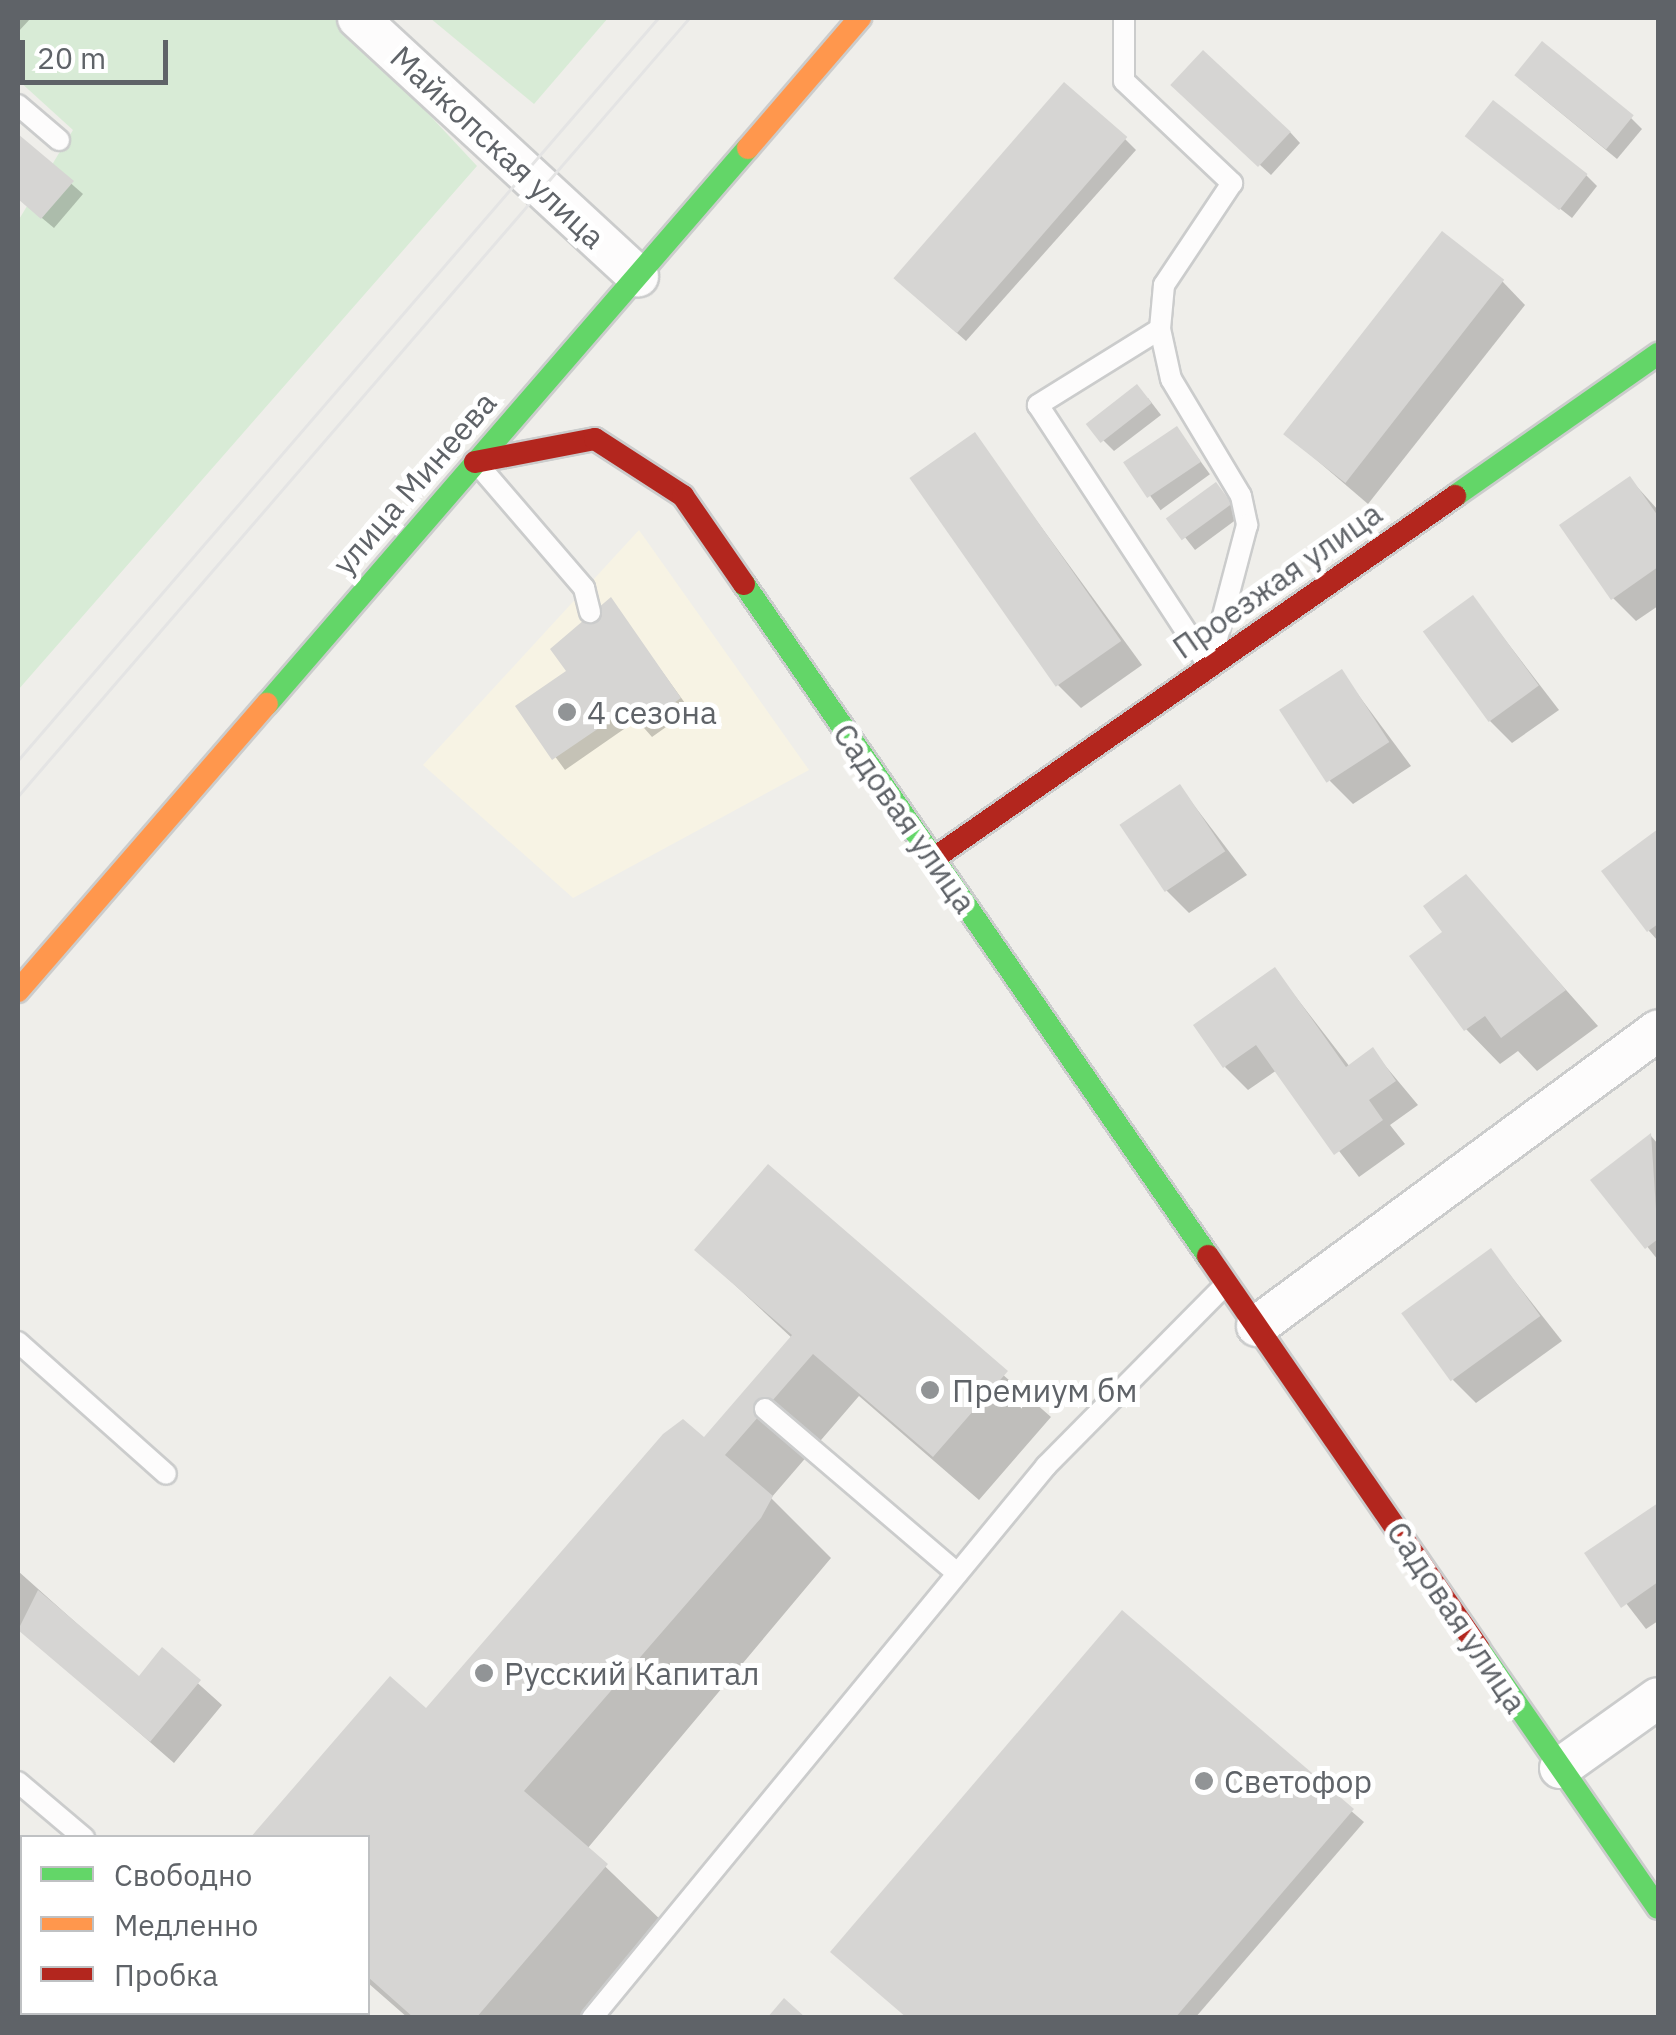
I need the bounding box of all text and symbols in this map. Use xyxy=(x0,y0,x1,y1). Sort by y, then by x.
scale bar xyxy=(25,20,172,82)
text: 20 m xyxy=(37,38,106,77)
street label: Майкопская улица xyxy=(383,38,613,256)
street label: улица Минеева xyxy=(324,384,504,582)
street label: Проезжая улица xyxy=(1165,494,1389,666)
place label: 4 сезона xyxy=(587,693,717,731)
marker: 4 сезона xyxy=(556,701,578,723)
street label: Садовая улица xyxy=(825,716,985,920)
place label: Премиум бм xyxy=(952,1371,1138,1409)
marker: Премиум бм xyxy=(917,1377,943,1403)
street label: Садовая улица xyxy=(1379,1514,1535,1720)
place label: Русский Капитал xyxy=(504,1654,760,1692)
marker: Русский Капитал xyxy=(473,1662,495,1684)
place label: Светофор xyxy=(1224,1762,1372,1800)
marker: Светофор xyxy=(1193,1770,1215,1792)
legend xyxy=(20,1835,370,2015)
text: Свободно xyxy=(114,1855,252,1894)
text: Медленно xyxy=(114,1905,258,1944)
text: Пробка xyxy=(114,1955,218,1994)

